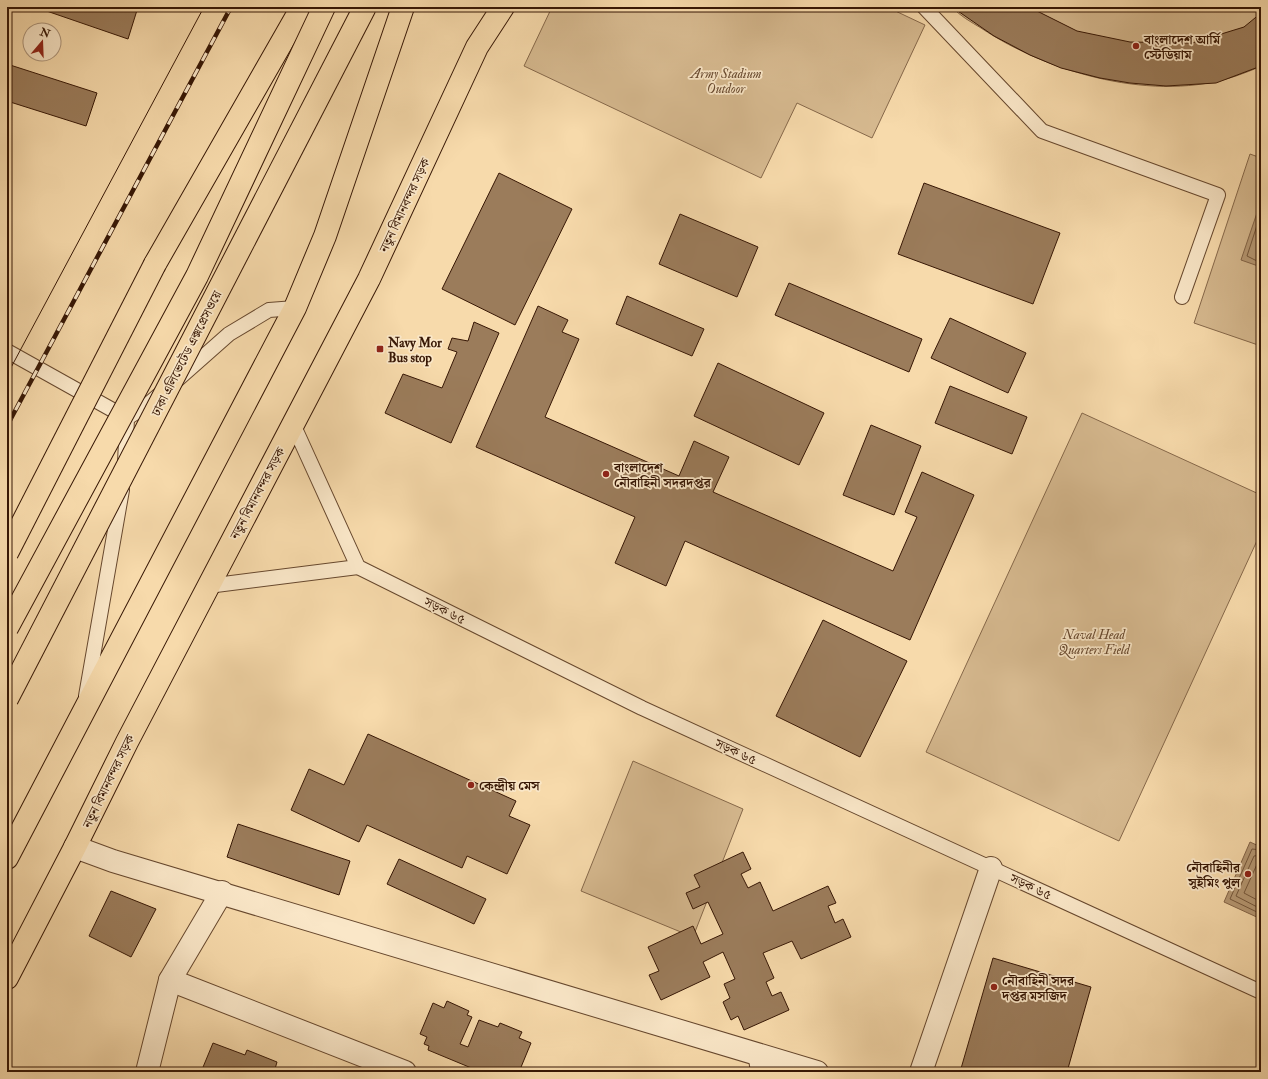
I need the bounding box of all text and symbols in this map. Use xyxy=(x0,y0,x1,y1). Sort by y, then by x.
north arrow xyxy=(22,22,62,62)
text: N xyxy=(37,25,53,41)
place label: বাংলাদেশ আর্মি স্টেডিয়াম xyxy=(1143,32,1221,63)
marker: বাংলাদেশ আর্মি স্টেডিয়াম xyxy=(1131,41,1141,51)
park label: Army Stadium Outdoor xyxy=(689,66,762,97)
street label: নতুন বিমানবন্দর সড়ক xyxy=(376,155,434,256)
street label: ঢাকা এলিভেটেড এক্সপ্রেসওয়ে xyxy=(148,287,226,420)
place label: Navy Mor Bus stop xyxy=(387,335,443,367)
marker: Navy Mor Bus stop xyxy=(375,344,385,354)
street label: নতুন বিমানবন্দর সড়ক xyxy=(226,444,289,543)
place label: বাংলাদেশ নৌবাহিনী সদরদপ্তর xyxy=(613,460,712,491)
marker: বাংলাদেশ নৌবাহিনী সদরদপ্তর xyxy=(601,469,611,479)
street label: সড়ক ৬৫ xyxy=(420,593,468,628)
park label: Naval Head Quarters Field xyxy=(1058,627,1131,659)
street label: নতুন বিমানবন্দর সড়ক xyxy=(79,731,139,832)
street label: সড়ক ৬৫ xyxy=(711,735,759,768)
place label: কেন্দ্রীয় মেস xyxy=(479,778,540,794)
marker: কেন্দ্রীয় মেস xyxy=(466,780,476,790)
place label: নৌবাহিনীর সুইমিং পুল xyxy=(1186,860,1241,891)
marker: নৌবাহিনীর সুইমিং পুল xyxy=(1243,869,1253,879)
street label: সড়ক ৬৫ xyxy=(1006,870,1054,903)
place label: নৌবাহিনী সদর দপ্তর মসজিদ xyxy=(1001,973,1075,1004)
marker: নৌবাহিনী সদর দপ্তর মসজিদ xyxy=(989,982,999,992)

